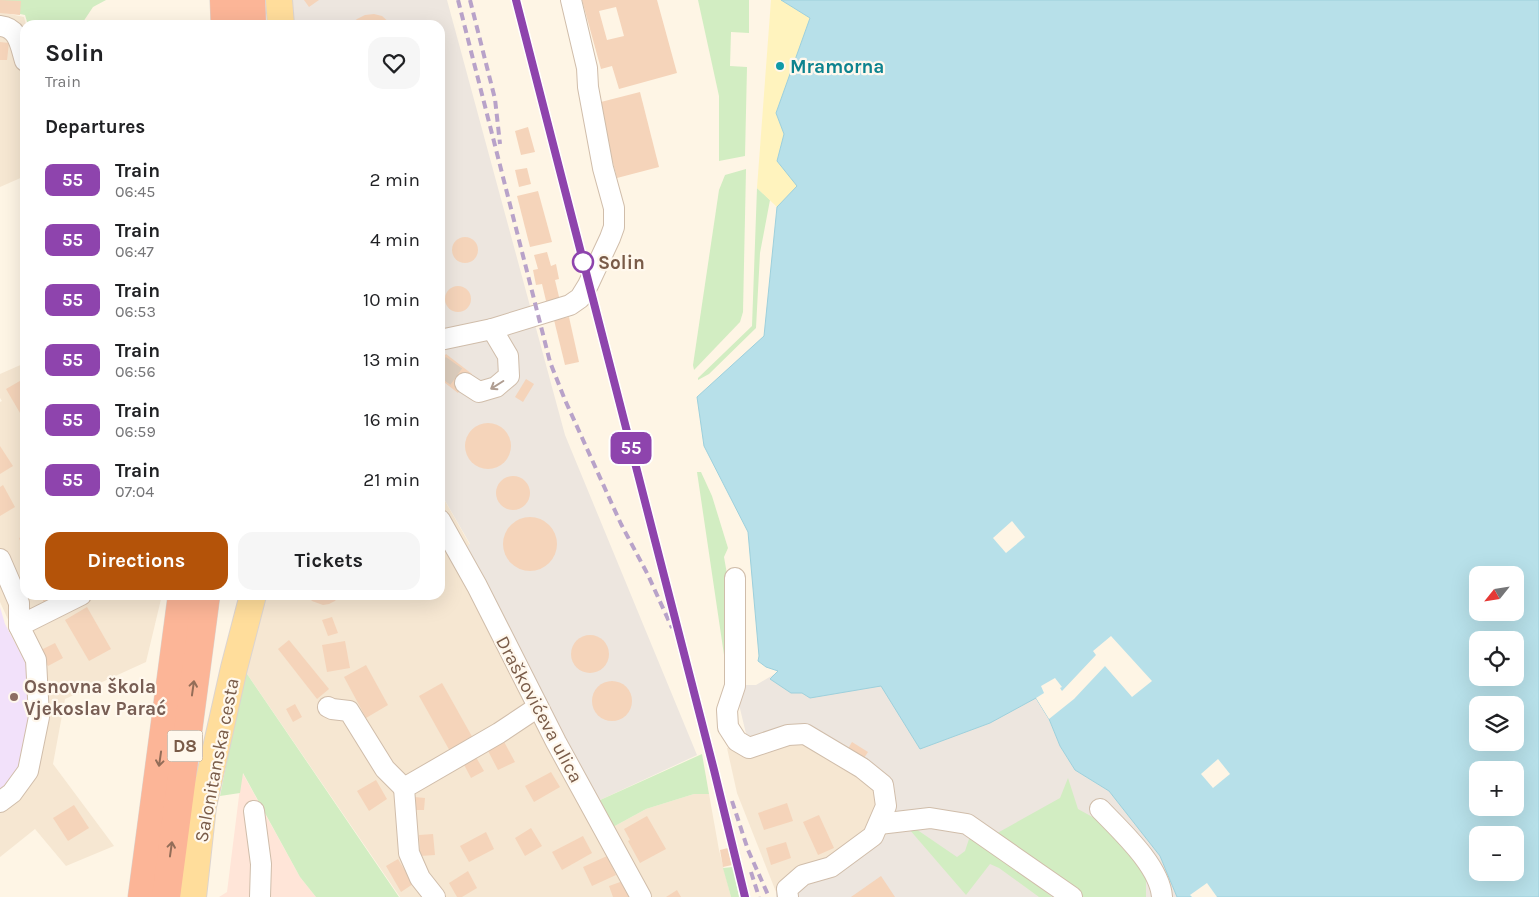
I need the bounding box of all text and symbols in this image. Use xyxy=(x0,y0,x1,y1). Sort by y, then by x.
button: heart xyxy=(368,37,420,89)
text: Solin xyxy=(45,39,104,67)
place label: Mramorna xyxy=(790,56,884,78)
marker: Mramorna xyxy=(774,60,786,72)
text: Train xyxy=(45,72,81,91)
text: Departures xyxy=(45,116,145,138)
text: Train xyxy=(115,160,160,182)
text: 55 xyxy=(62,169,83,191)
text: 2 min xyxy=(370,169,420,191)
text: 06:45 xyxy=(115,182,155,201)
text: Train xyxy=(115,220,160,242)
text: 55 xyxy=(62,229,83,251)
text: 4 min xyxy=(370,229,420,251)
text: 06:47 xyxy=(115,242,154,261)
marker: Solin xyxy=(572,251,594,273)
place label: Solin xyxy=(598,252,645,274)
text: Train xyxy=(115,280,160,302)
text: 55 xyxy=(62,289,83,311)
text: 10 min xyxy=(363,289,420,311)
text: 06:53 xyxy=(115,302,156,321)
text: Train xyxy=(115,340,160,362)
text: 55 xyxy=(62,349,83,371)
text: 13 min xyxy=(363,349,420,371)
text: 06:56 xyxy=(115,362,156,381)
one-way arrow xyxy=(490,380,504,390)
text: Train xyxy=(115,400,160,422)
text: 55 xyxy=(62,409,83,431)
text: 16 min xyxy=(363,409,420,431)
text: 06:59 xyxy=(115,422,156,441)
line badge: 55 xyxy=(608,432,654,464)
text: 55 xyxy=(621,437,641,459)
text: Train xyxy=(115,460,160,482)
text: 55 xyxy=(62,469,83,491)
text: 21 min xyxy=(363,469,420,491)
text: 07:04 xyxy=(115,482,154,501)
button: Directions xyxy=(45,532,228,590)
button: Tickets xyxy=(238,532,420,590)
north arrow xyxy=(1469,566,1524,621)
map controls xyxy=(1469,566,1524,881)
button: locate xyxy=(1469,631,1524,686)
street label: Draškovićeva ulica xyxy=(491,632,587,787)
place label: Osnovna škola Vjekoslav Parać xyxy=(24,676,166,720)
street label: Salonitanska cesta xyxy=(190,676,244,844)
one-way arrow xyxy=(188,680,198,696)
marker: Osnovna škola Vjekoslav Parać xyxy=(8,691,20,703)
button: layers xyxy=(1469,696,1524,751)
road number: D8 xyxy=(168,730,202,761)
one-way arrow xyxy=(155,751,165,767)
button: + xyxy=(1469,761,1524,816)
button: − xyxy=(1469,826,1524,881)
one-way arrow xyxy=(166,841,176,857)

